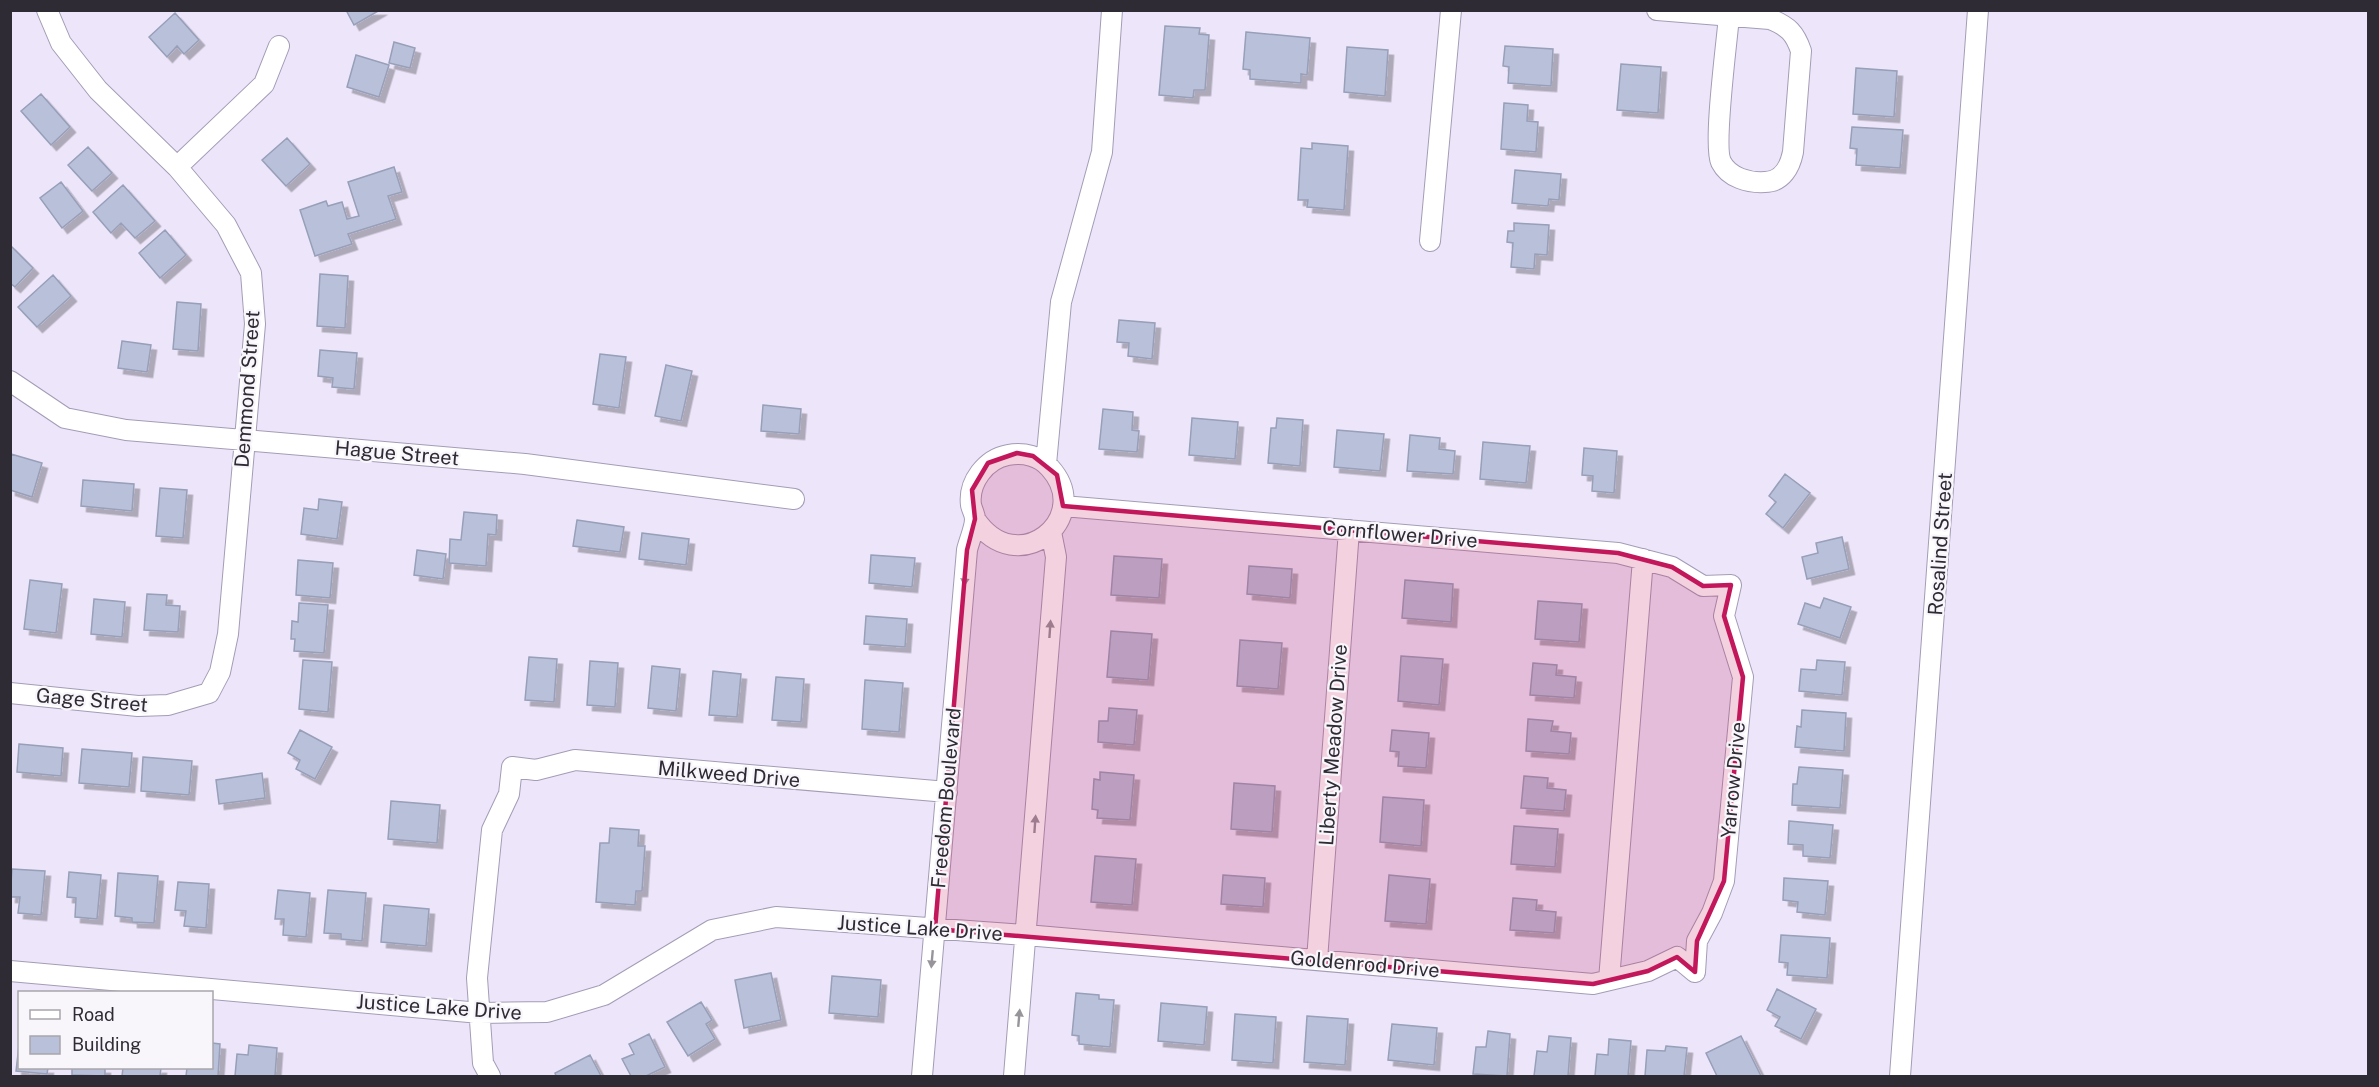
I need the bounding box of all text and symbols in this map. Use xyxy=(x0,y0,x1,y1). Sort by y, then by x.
street label: Demmond Street xyxy=(230,309,264,469)
street label: Hague Street xyxy=(334,436,460,470)
street label: Rosalind Street xyxy=(1923,472,1957,616)
street label: Cornflower Drive xyxy=(1321,515,1479,553)
one-way arrow xyxy=(960,567,969,586)
one-way arrow xyxy=(1045,620,1055,639)
street label: Liberty Meadow Drive xyxy=(1314,643,1352,847)
street label: Gage Street xyxy=(35,683,149,717)
street label: Freedom Boulevard xyxy=(926,707,966,889)
street label: Yarrow Drive xyxy=(1716,721,1750,839)
street label: Milkweed Drive xyxy=(657,756,801,792)
one-way arrow xyxy=(1030,814,1039,833)
street label: Justice Lake Drive xyxy=(836,910,1004,946)
street label: Goldenrod Drive xyxy=(1289,946,1441,982)
one-way arrow xyxy=(927,950,937,969)
street label: Justice Lake Drive xyxy=(355,989,523,1025)
legend xyxy=(18,991,213,1069)
text: Road xyxy=(72,1004,115,1025)
one-way arrow xyxy=(1014,1009,1024,1028)
text: Building xyxy=(72,1034,141,1055)

